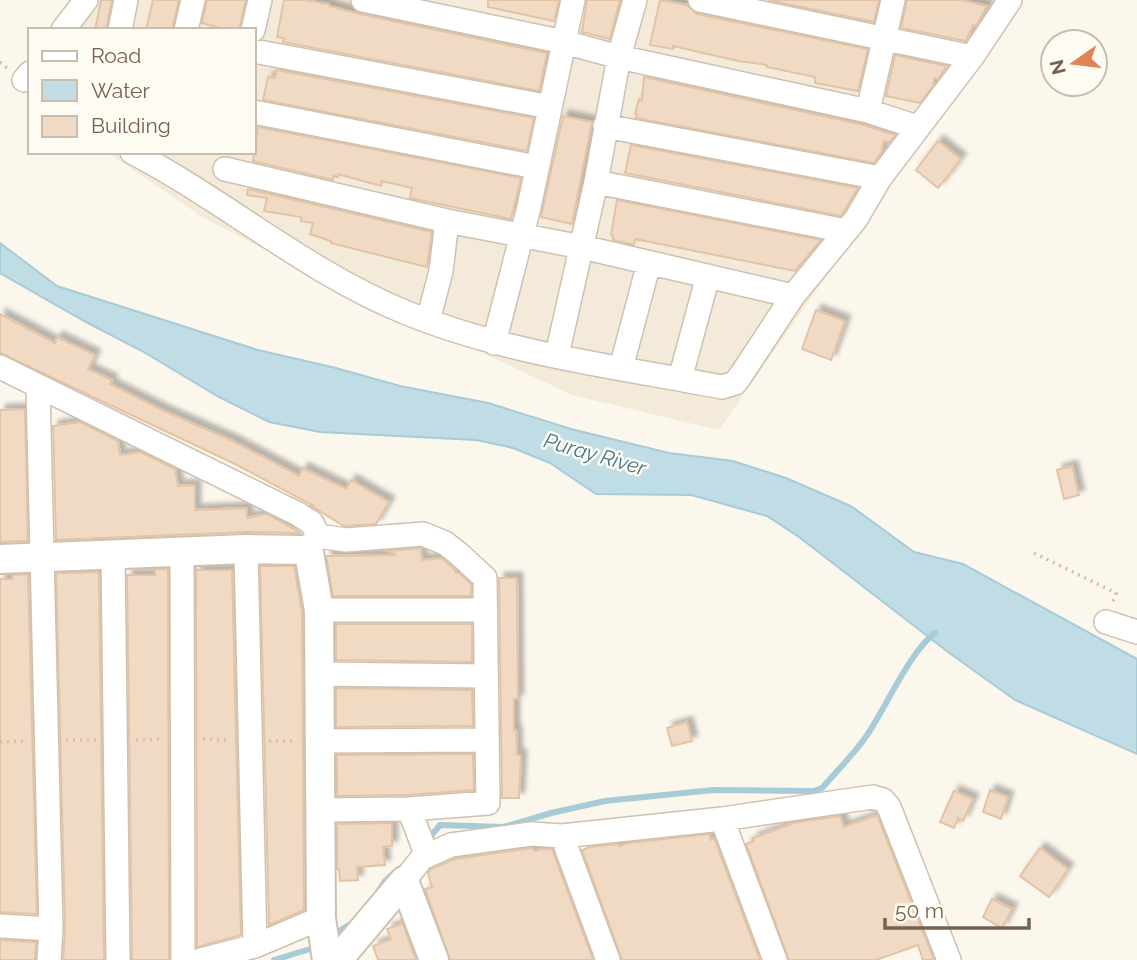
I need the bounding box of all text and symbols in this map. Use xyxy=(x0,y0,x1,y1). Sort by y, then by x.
legend xyxy=(28,28,256,154)
north arrow xyxy=(1039,28,1109,98)
text: Road xyxy=(91,43,141,68)
text: N xyxy=(1045,57,1070,77)
text: Water xyxy=(91,78,150,103)
text: Building xyxy=(91,113,171,138)
water label: Puray River xyxy=(541,427,650,481)
scale bar xyxy=(885,886,1028,930)
text: 50 m xyxy=(895,898,944,923)

